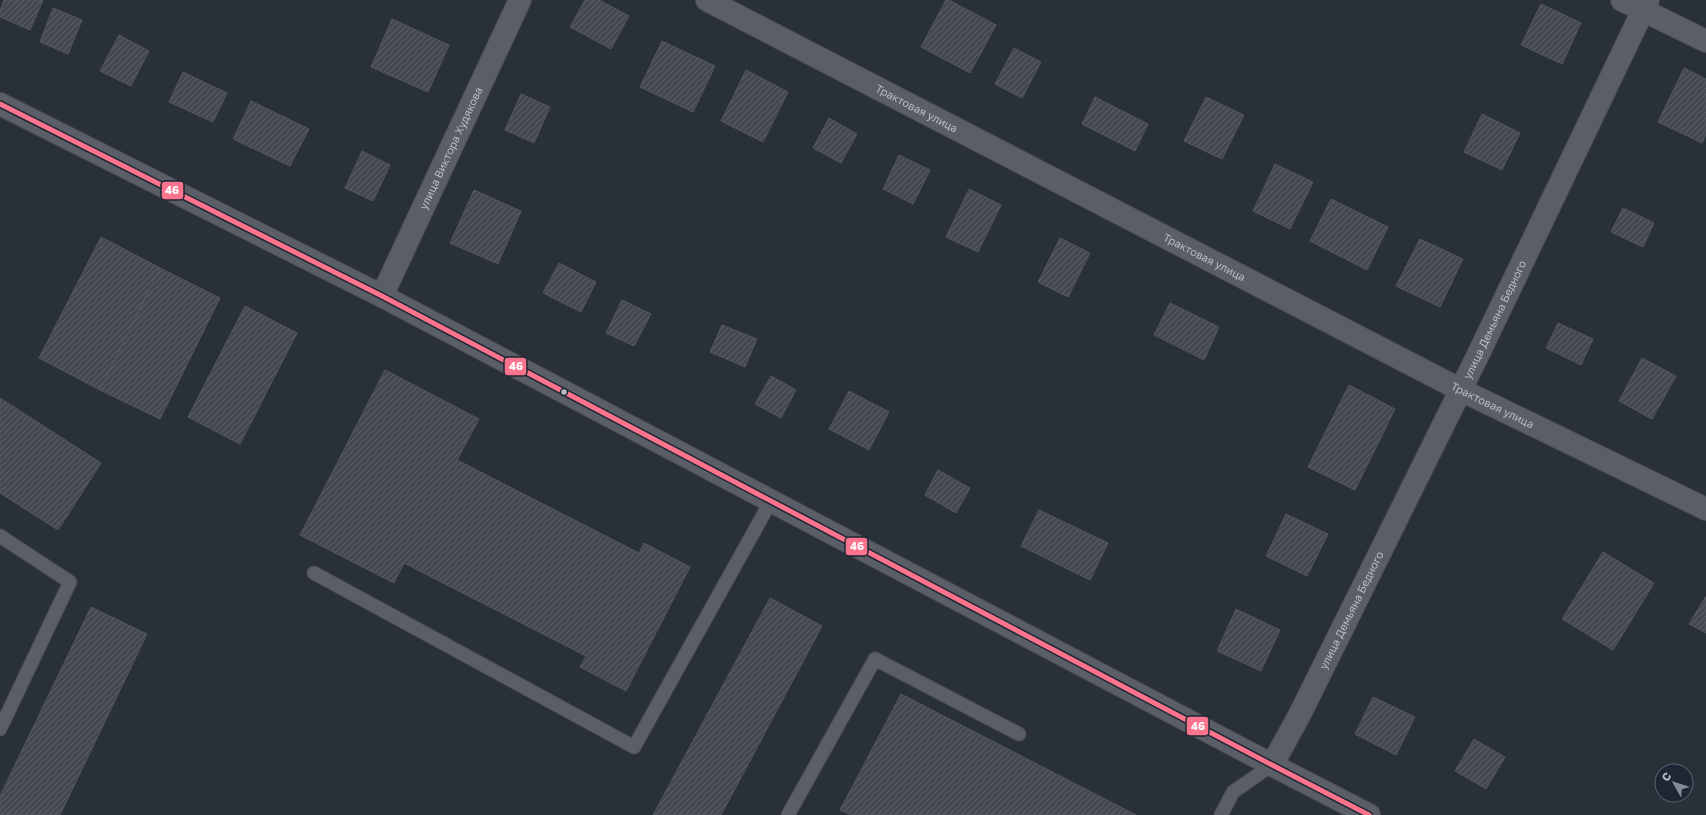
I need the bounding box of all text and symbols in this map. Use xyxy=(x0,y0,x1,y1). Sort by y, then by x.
street label: Трактовая улица xyxy=(874,81,960,135)
street label: улица Виктора Худякова xyxy=(416,85,485,211)
line badge: 46 xyxy=(161,181,184,200)
text: 46 xyxy=(165,183,179,196)
street label: Трактовая улица xyxy=(1161,230,1248,283)
street label: улица Демьяна Бедного xyxy=(1460,258,1529,381)
line badge: 46 xyxy=(504,357,527,376)
text: 46 xyxy=(509,359,523,372)
street label: Трактовая улица xyxy=(1449,379,1536,431)
unlabelled marker xyxy=(559,387,569,397)
line badge: 46 xyxy=(845,537,868,556)
text: 46 xyxy=(850,539,864,552)
street label: улица Демьяна Бедного xyxy=(1316,548,1386,671)
line badge: 46 xyxy=(1186,716,1209,736)
text: 46 xyxy=(1191,719,1205,732)
north arrow xyxy=(1654,763,1694,803)
text: С xyxy=(1658,769,1673,784)

